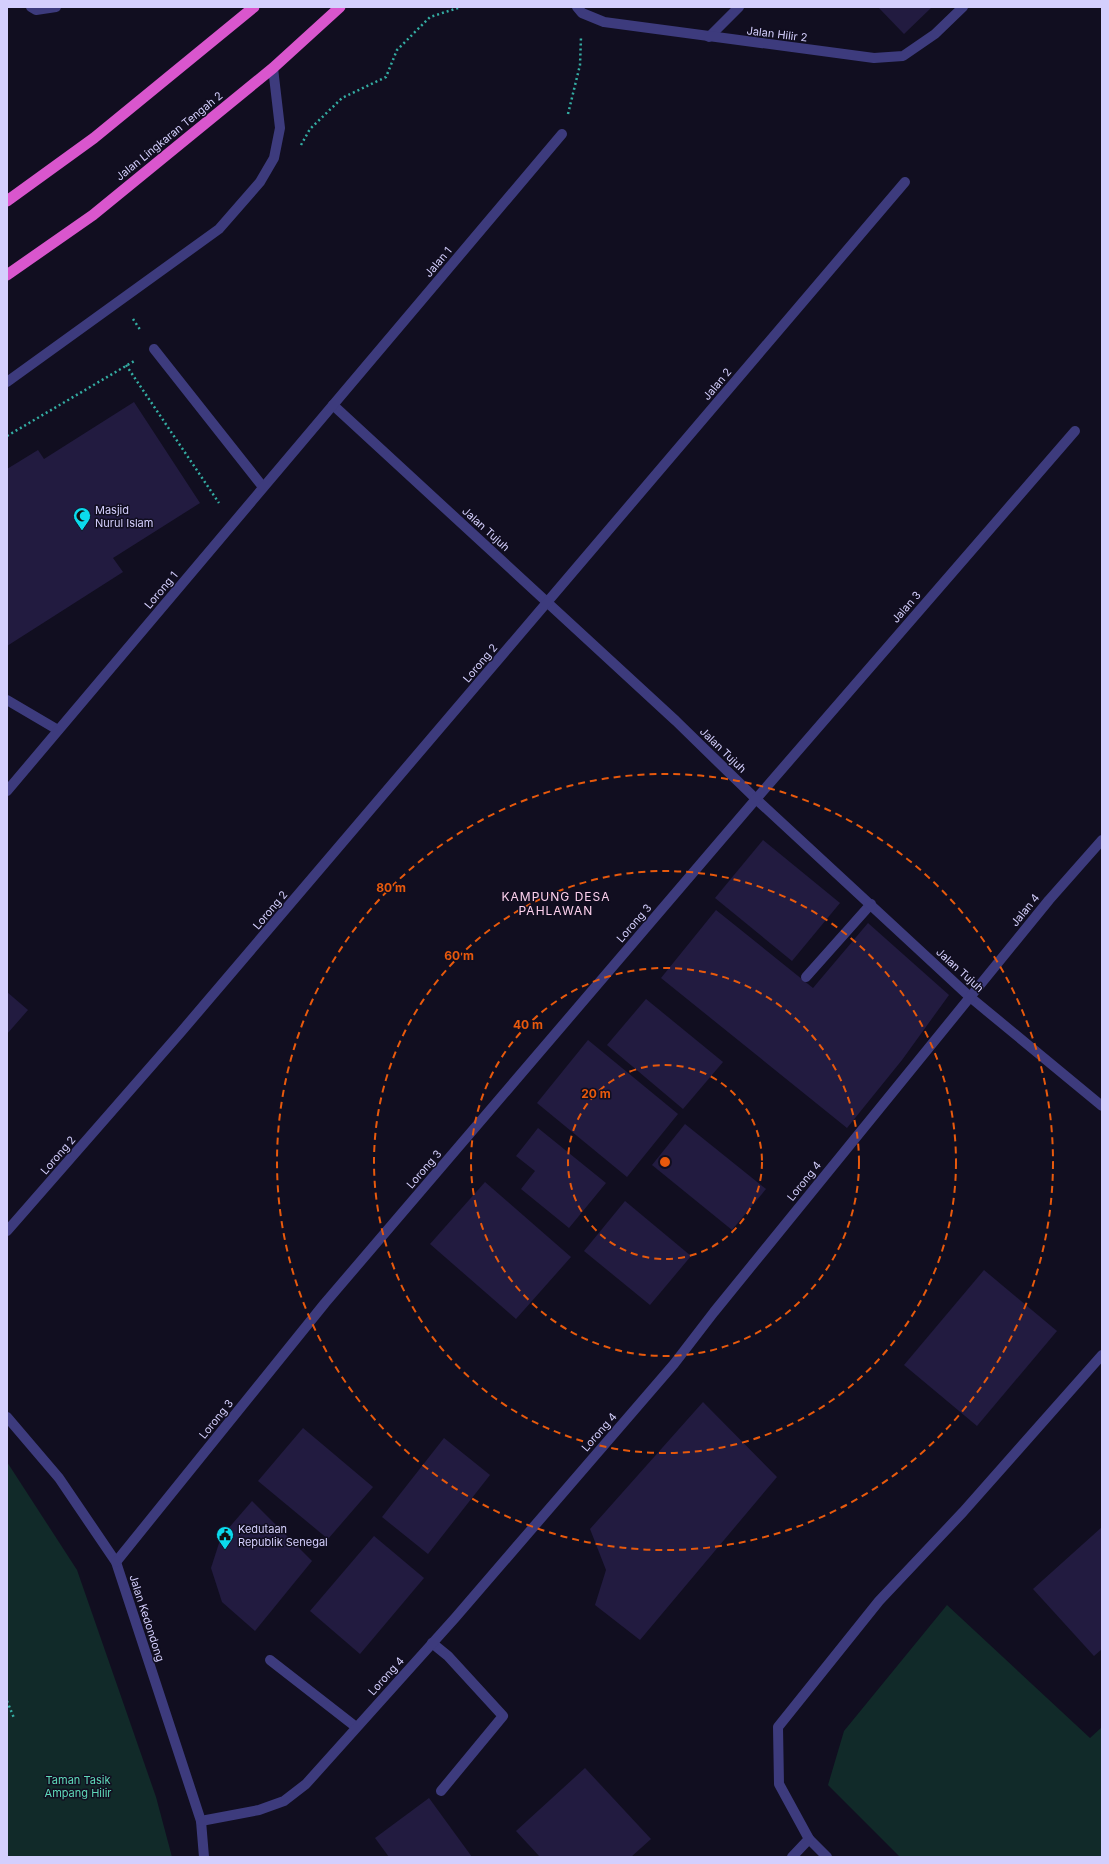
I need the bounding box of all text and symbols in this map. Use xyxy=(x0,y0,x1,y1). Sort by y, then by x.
street label: Jalan Hilir 2 xyxy=(746,23,808,45)
street label: Jalan Lingkaran Tengah 2 xyxy=(113,89,225,183)
street label: Jalan 1 xyxy=(421,244,455,280)
street label: Jalan 2 xyxy=(700,365,734,403)
place label: Masjid Nurul Islam xyxy=(95,503,153,530)
street label: Jalan Tujuh xyxy=(459,504,513,554)
mosque icon: Masjid Nurul Islam xyxy=(72,506,92,531)
street label: Lorong 1 xyxy=(141,569,181,611)
street label: Jalan 3 xyxy=(888,588,924,626)
street label: Lorong 2 xyxy=(460,641,500,685)
street label: Jalan Tujuh xyxy=(697,724,749,776)
text: 80 m xyxy=(376,880,406,895)
street label: Lorong 2 xyxy=(250,888,290,932)
district label: KAMPUNG DESA PAHLAWAN xyxy=(502,889,611,918)
street label: Jalan 4 xyxy=(1008,891,1042,929)
street label: Lorong 3 xyxy=(613,901,655,945)
street label: Jalan Tujuh xyxy=(933,945,987,995)
text: 60 m xyxy=(444,948,474,963)
text: 40 m xyxy=(513,1017,543,1032)
text: 20 m xyxy=(581,1086,611,1101)
street label: Lorong 2 xyxy=(37,1133,79,1177)
street label: Lorong 3 xyxy=(403,1147,445,1191)
centre of rings xyxy=(658,1155,672,1169)
street label: Lorong 4 xyxy=(784,1158,824,1204)
street label: Lorong 3 xyxy=(196,1396,236,1441)
street label: Lorong 4 xyxy=(578,1410,620,1454)
place label: Kedutaan Republik Senegal xyxy=(238,1522,328,1549)
public building icon: Kedutaan Republik Senegal xyxy=(215,1525,235,1550)
street label: Jalan Kedondong xyxy=(126,1573,168,1663)
street label: Lorong 4 xyxy=(365,1654,407,1698)
park label: Taman Tasik Ampang Hilir xyxy=(45,1773,111,1800)

